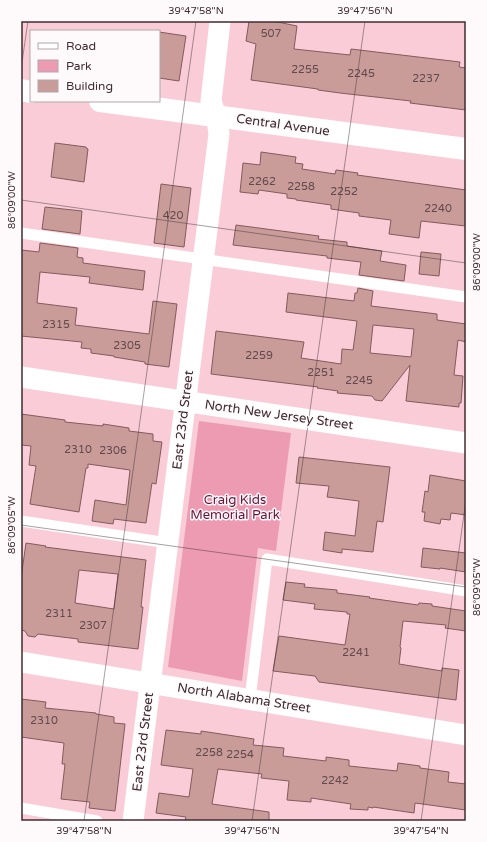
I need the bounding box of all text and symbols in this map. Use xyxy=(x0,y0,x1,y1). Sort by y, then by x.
text: 39°47'58"N xyxy=(168,5,224,17)
text: 39°47'56"N xyxy=(337,5,393,17)
house number: 507 xyxy=(261,27,281,40)
legend xyxy=(30,30,160,102)
text: Road xyxy=(66,39,96,53)
text: Park xyxy=(66,59,92,73)
house number: 2255 xyxy=(291,63,319,76)
house number: 2245 xyxy=(347,67,375,80)
house number: 2237 xyxy=(412,72,440,85)
text: Building xyxy=(66,79,113,93)
street label: Central Avenue xyxy=(235,111,331,139)
text: 86°09'00"W xyxy=(6,171,18,229)
house number: 2262 xyxy=(248,175,276,188)
house number: 2258 xyxy=(287,180,315,193)
house number: 2252 xyxy=(330,185,358,198)
house number: 2240 xyxy=(424,202,452,215)
house number: 420 xyxy=(163,209,183,222)
text: 86°09'00"W xyxy=(471,233,483,291)
house number: 2315 xyxy=(42,318,70,331)
house number: 2305 xyxy=(113,339,141,352)
house number: 2259 xyxy=(245,349,273,362)
house number: 2251 xyxy=(307,366,335,379)
street label: East 23rd Street xyxy=(169,369,197,471)
house number: 2245 xyxy=(345,374,373,387)
street label: North New Jersey Street xyxy=(204,397,354,433)
house number: 2310 xyxy=(64,443,92,456)
house number: 2306 xyxy=(99,444,127,457)
park label: Craig Kids Memorial Park xyxy=(190,492,280,523)
text: 86°09'05"W xyxy=(6,496,18,554)
text: 86°09'05"W xyxy=(471,558,483,616)
house number: 2311 xyxy=(45,607,73,620)
house number: 2307 xyxy=(79,619,107,632)
house number: 2241 xyxy=(342,646,370,659)
street label: North Alabama Street xyxy=(176,680,312,716)
street label: East 23rd Street xyxy=(129,691,157,793)
house number: 2310 xyxy=(30,714,58,727)
house number: 2258 xyxy=(195,746,223,759)
house number: 2254 xyxy=(226,748,254,761)
house number: 2242 xyxy=(321,774,349,787)
text: 39°47'58"N xyxy=(56,825,112,837)
text: 39°47'56"N xyxy=(224,825,280,837)
text: 39°47'54"N xyxy=(393,825,449,837)

